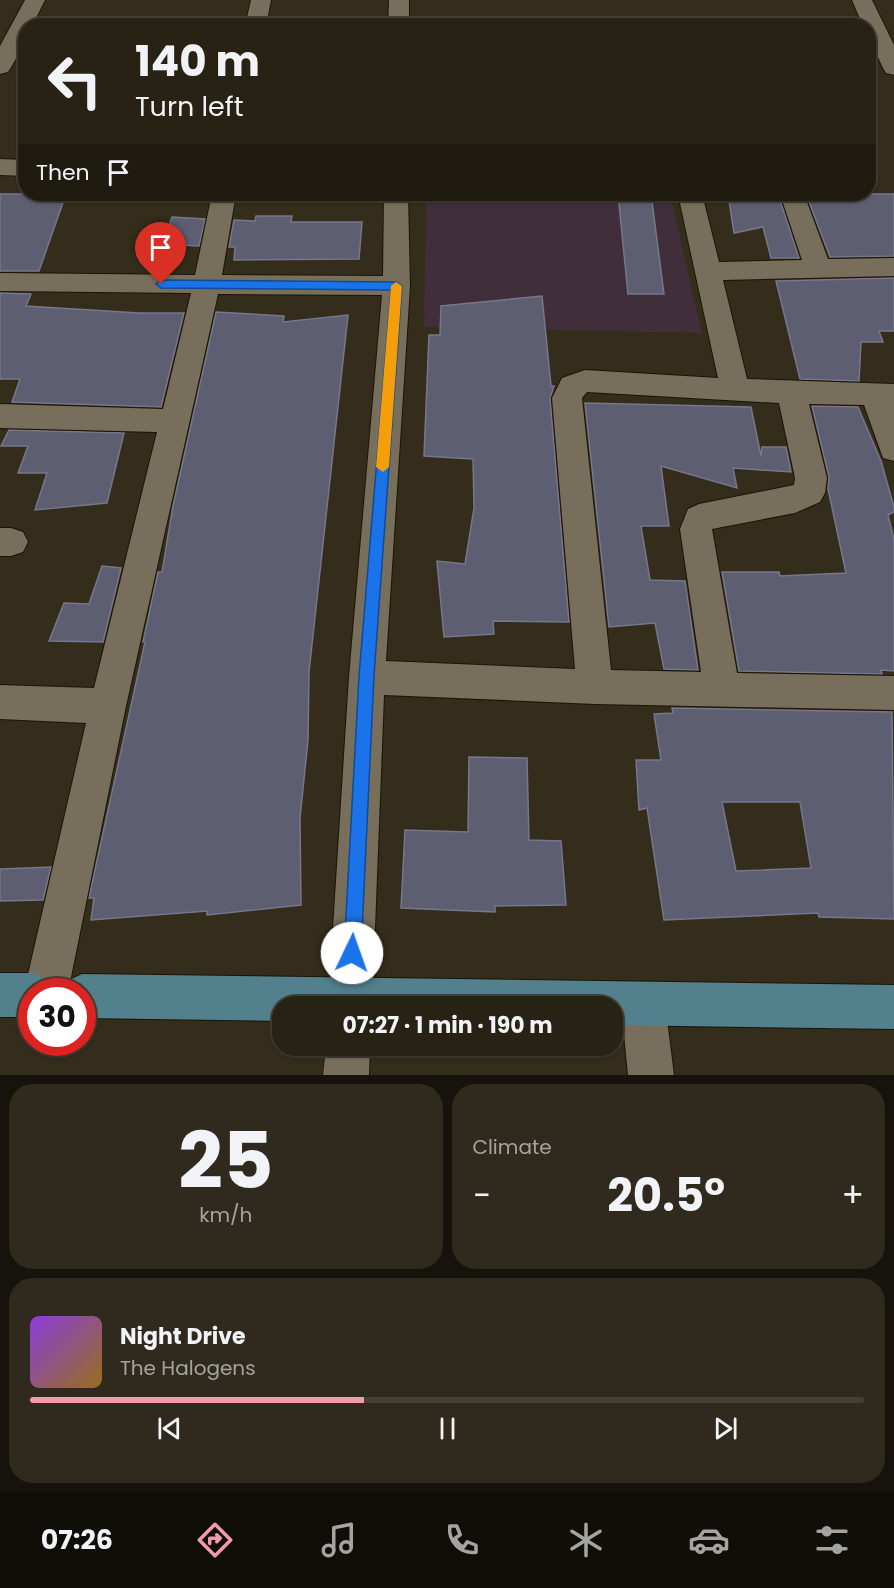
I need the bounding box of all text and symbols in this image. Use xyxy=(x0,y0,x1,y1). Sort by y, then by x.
text: 140 m xyxy=(135,32,260,91)
icon: left xyxy=(36,42,114,120)
text: Turn left xyxy=(135,88,244,125)
icon: arrive xyxy=(102,156,135,189)
text: Then xyxy=(36,157,90,188)
pin xyxy=(135,222,186,284)
icon: arrive xyxy=(144,231,177,264)
position arrow xyxy=(320,921,384,985)
speed limit sign: 30 xyxy=(18,978,96,1056)
text: 07:27 · 1 min · 190 m xyxy=(342,1010,553,1041)
text: 25 xyxy=(178,1106,273,1215)
text: Climate xyxy=(473,1133,552,1161)
text: 20.5° xyxy=(607,1164,725,1227)
text: − xyxy=(473,1172,491,1219)
text: + xyxy=(841,1172,864,1219)
text: km/h xyxy=(199,1201,252,1229)
text: Night Drive xyxy=(120,1321,246,1352)
text: The Halogens xyxy=(120,1354,256,1382)
icon: previous xyxy=(153,1412,186,1445)
icon: pause xyxy=(431,1412,464,1445)
icon: next xyxy=(709,1412,742,1445)
icon: directions xyxy=(194,1519,236,1561)
icon: music xyxy=(318,1519,360,1561)
icon: phone xyxy=(441,1519,483,1561)
icon: climate xyxy=(565,1519,607,1561)
icon: car xyxy=(688,1519,730,1561)
icon: filters xyxy=(811,1519,853,1561)
text: 07:26 xyxy=(41,1521,113,1558)

